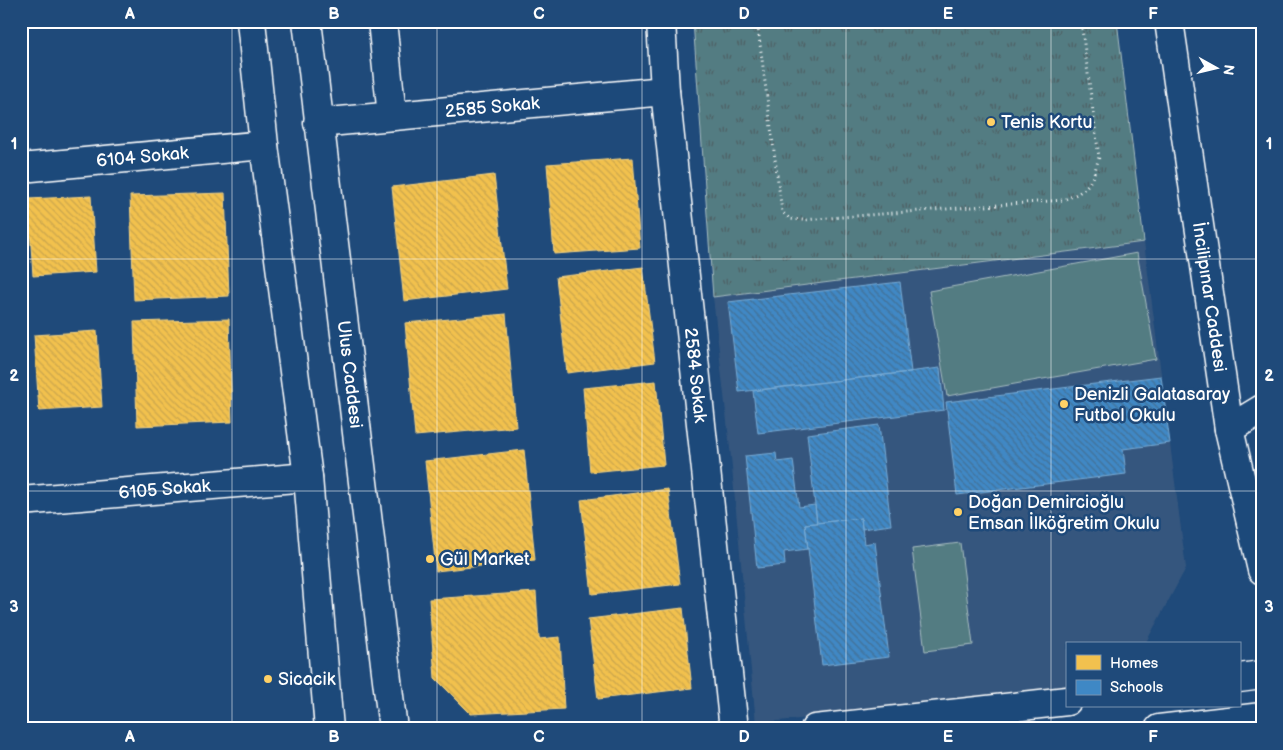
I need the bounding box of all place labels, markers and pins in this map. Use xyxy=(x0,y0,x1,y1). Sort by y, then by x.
place label: Tenis Kortu xyxy=(1001,112,1093,133)
marker: Tenis Kortu xyxy=(985,116,997,128)
place label: Denizli Galatasaray Futbol Okulu xyxy=(1074,384,1231,426)
marker: Denizli Galatasaray Futbol Okulu xyxy=(1058,398,1070,410)
place label: Doğan Demircioğlu Emsan İlköğretim Okulu xyxy=(968,492,1160,534)
marker: Doğan Demircioğlu Emsan İlköğretim Okulu xyxy=(952,506,964,518)
place label: Gül Market xyxy=(440,549,530,570)
marker: Gül Market xyxy=(424,553,436,565)
place label: Sicacik xyxy=(278,669,336,690)
marker: Sicacik xyxy=(262,673,274,685)

